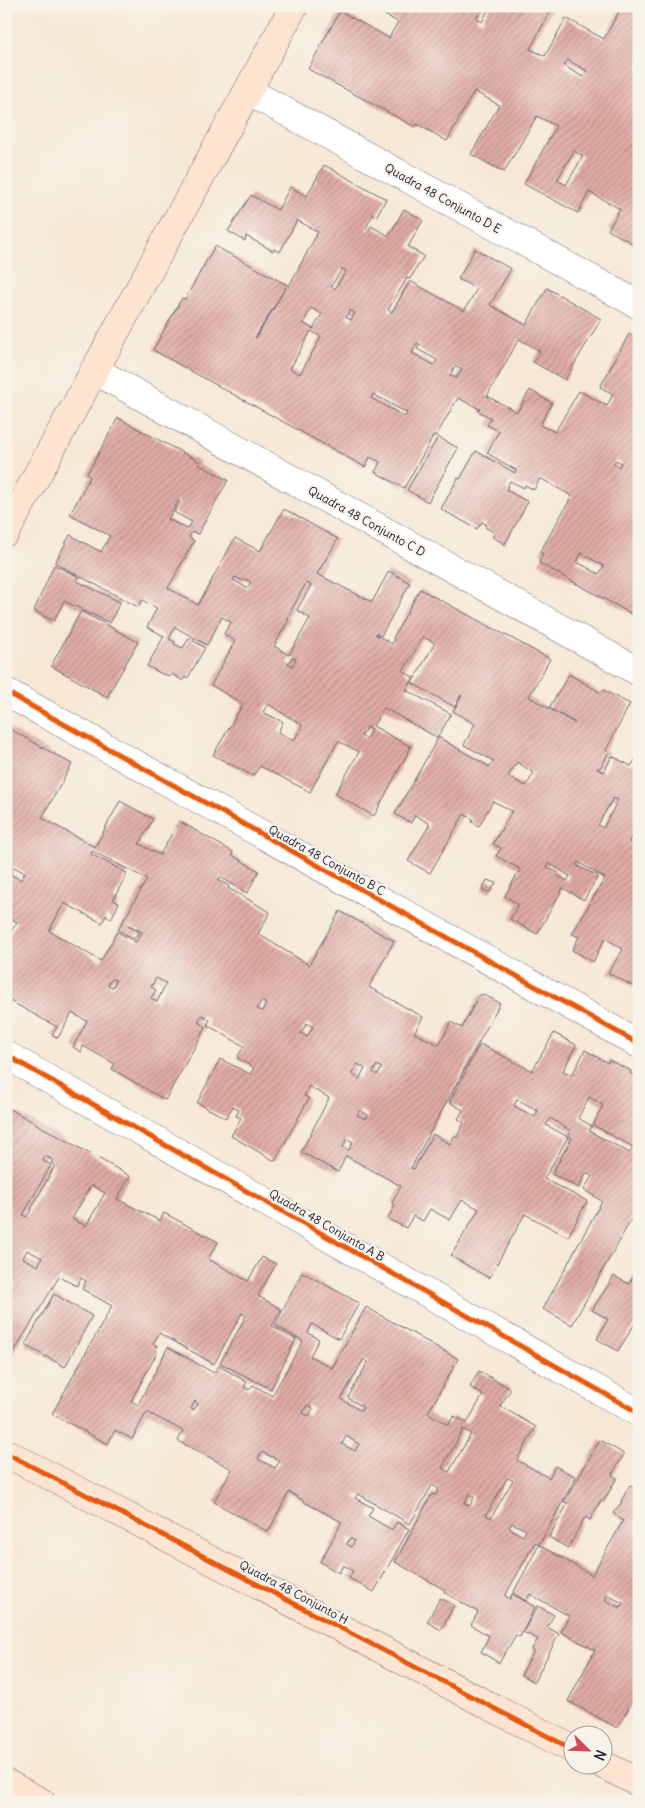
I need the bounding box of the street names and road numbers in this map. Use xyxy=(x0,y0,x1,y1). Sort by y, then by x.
street label: Quadra 48 Conjunto D E xyxy=(382,160,504,236)
street label: Quadra 48 Conjunto C D xyxy=(306,482,428,560)
street label: Quadra 48 Conjunto B C xyxy=(266,822,388,898)
street label: Quadra 48 Conjunto A B xyxy=(266,1186,388,1264)
street label: Quadra 48 Conjunto H xyxy=(237,1557,351,1627)

